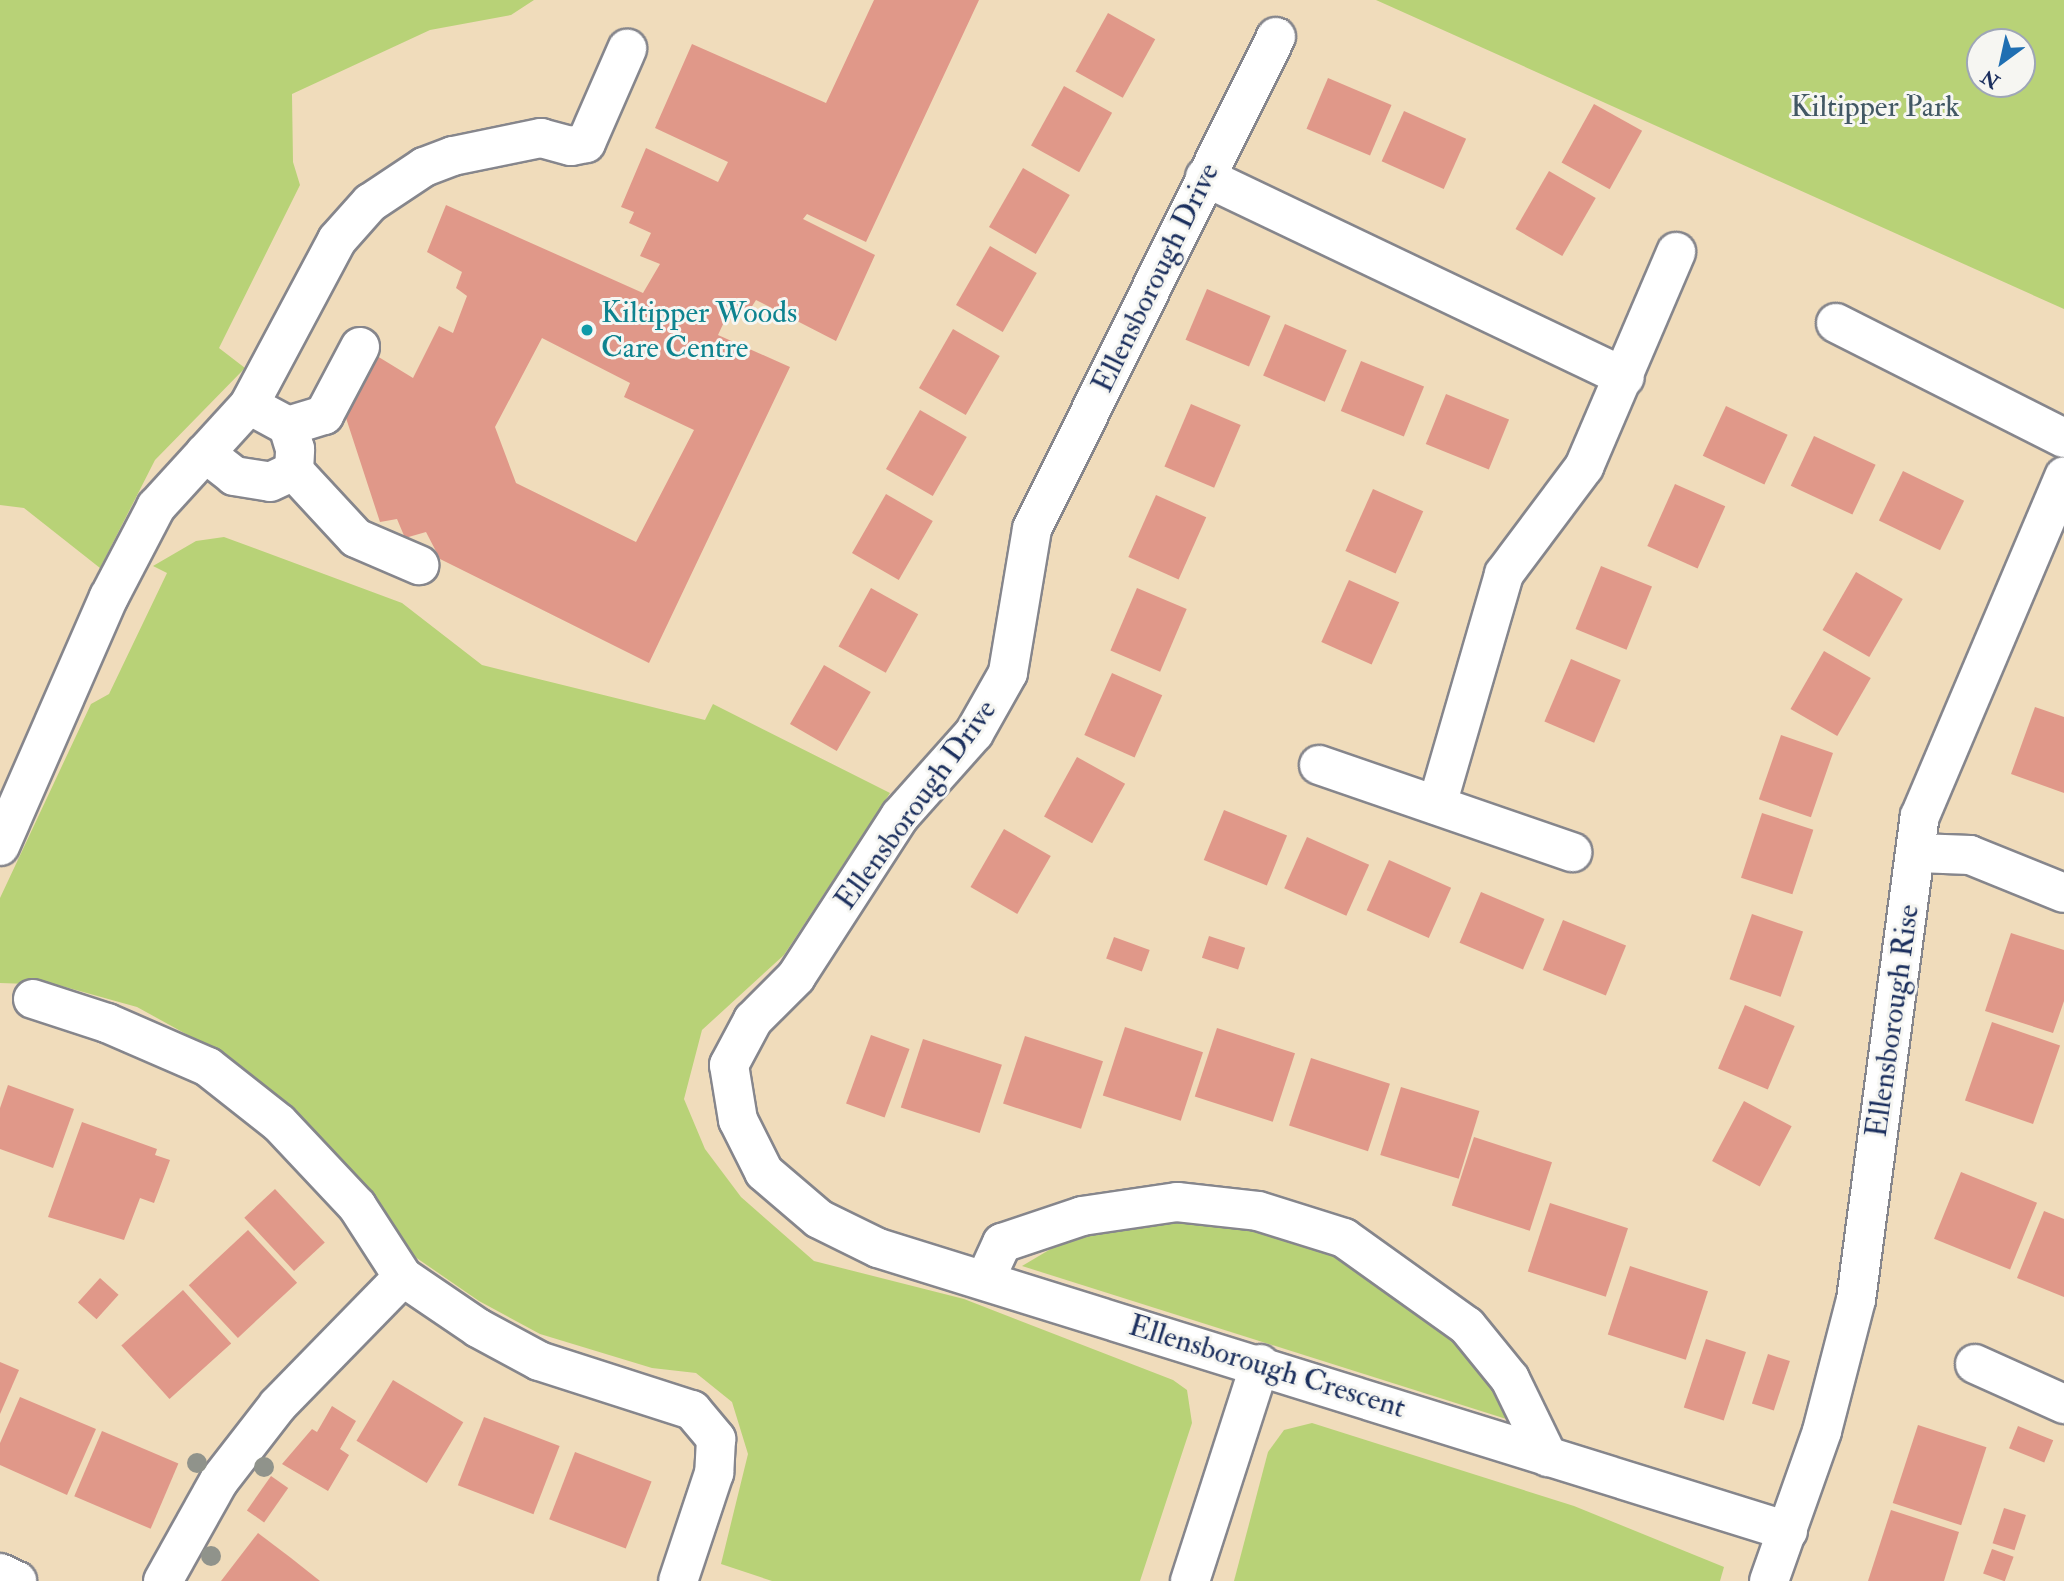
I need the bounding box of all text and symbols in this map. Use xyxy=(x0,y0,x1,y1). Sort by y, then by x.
north arrow xyxy=(1966,28,2036,98)
text: N xyxy=(1977,64,2004,94)
park label: Kiltipper Park xyxy=(1790,89,1960,125)
street label: Ellensborough Drive xyxy=(1085,157,1227,399)
place label: Kiltipper Woods Care Centre xyxy=(601,295,797,366)
marker: Kiltipper Woods Care Centre xyxy=(579,322,595,338)
street label: Ellensborough Drive xyxy=(828,693,1004,917)
street label: Ellensborough Rise xyxy=(1859,902,1927,1140)
street label: Ellensborough Crescent xyxy=(1124,1308,1410,1426)

